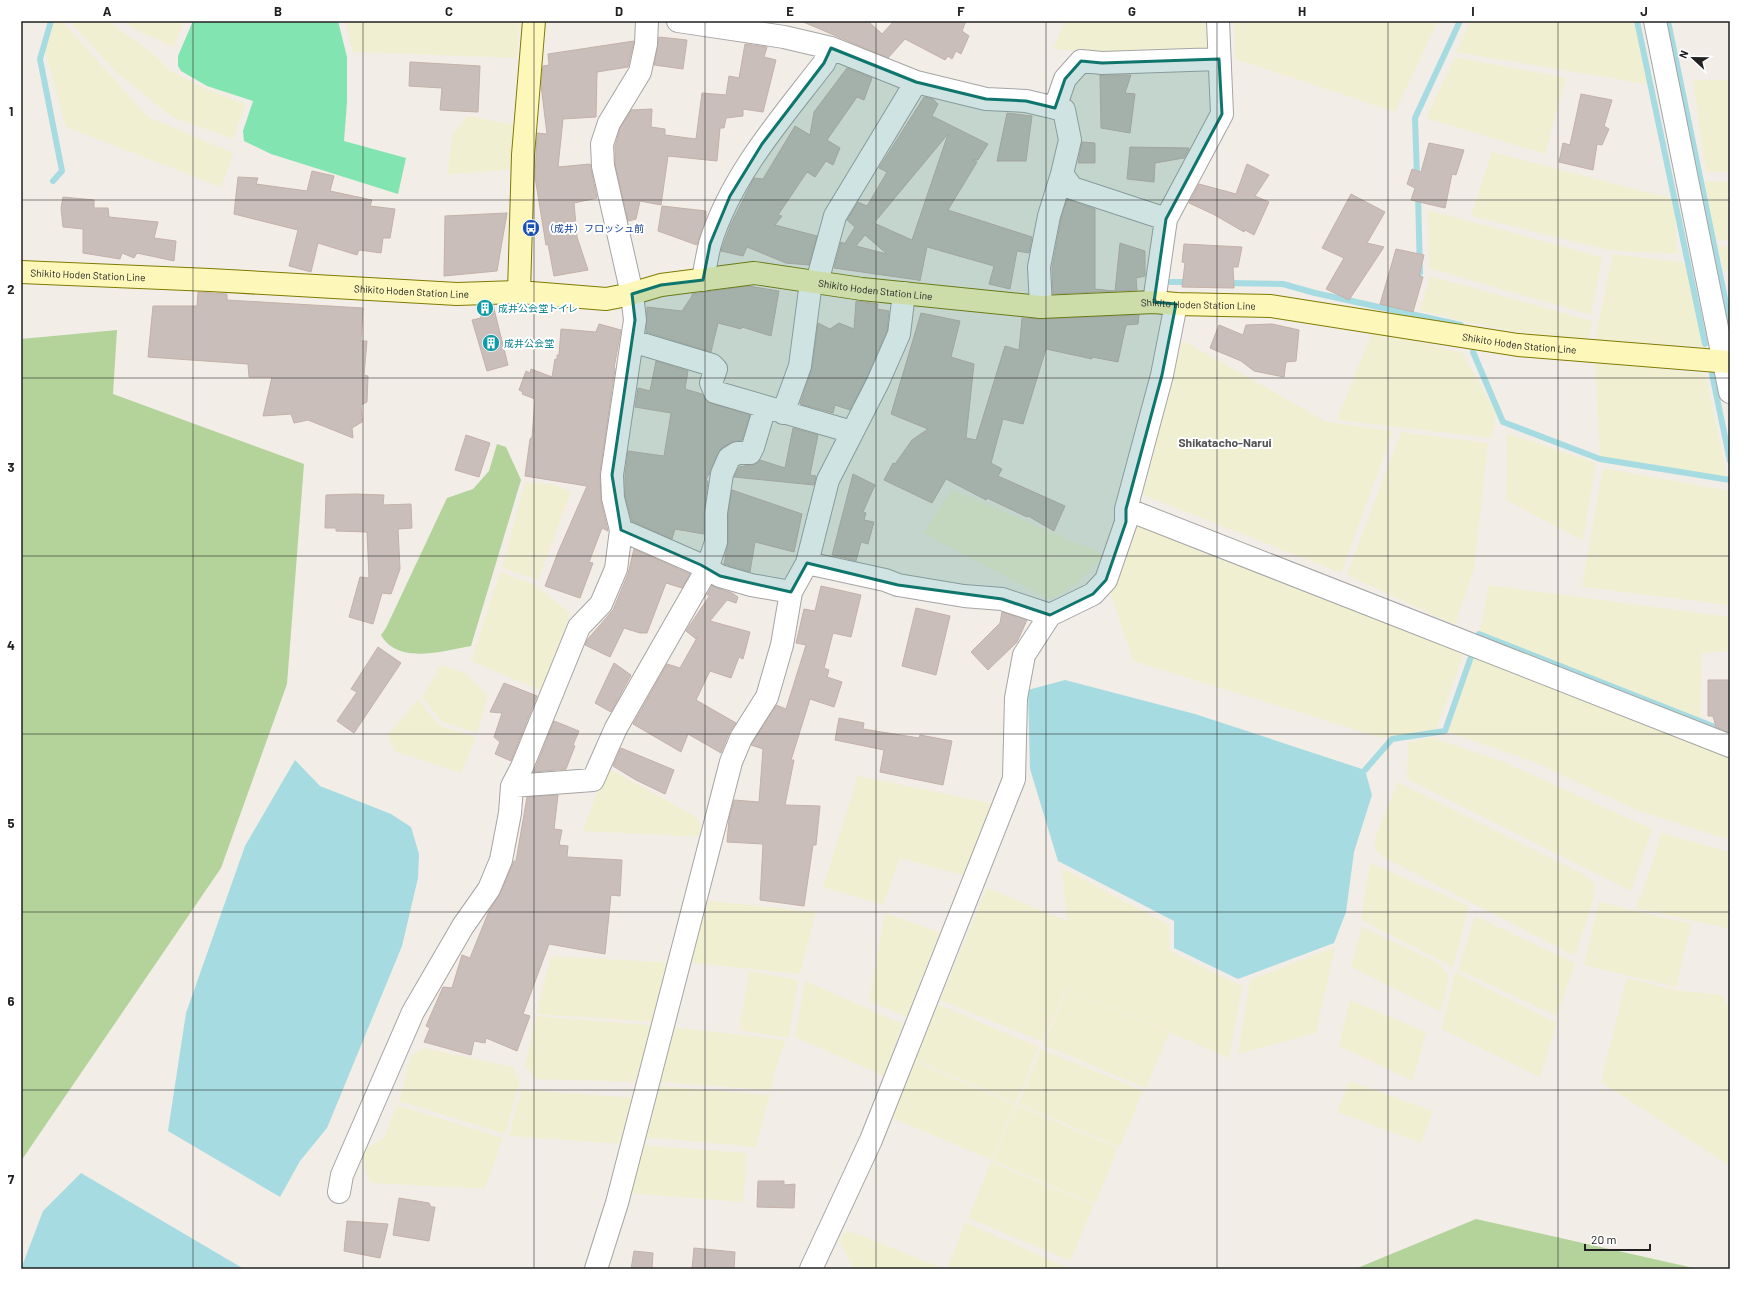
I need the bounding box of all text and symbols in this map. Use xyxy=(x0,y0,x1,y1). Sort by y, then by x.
text: A xyxy=(103,3,112,19)
text: B xyxy=(274,3,282,19)
text: C xyxy=(445,3,453,19)
text: D xyxy=(615,3,623,19)
text: E xyxy=(786,3,794,19)
text: F xyxy=(957,3,965,19)
text: G xyxy=(1128,3,1136,19)
text: H xyxy=(1298,3,1306,19)
text: I xyxy=(1471,3,1475,19)
text: J xyxy=(1640,3,1648,19)
north arrow xyxy=(1673,38,1713,78)
text: N xyxy=(1676,48,1691,60)
text: 1 xyxy=(9,103,13,119)
bus stop icon: （成井）フロッシュ前 xyxy=(521,218,541,238)
place label: （成井）フロッシュ前 xyxy=(544,222,644,234)
street label: Shikito Hoden Station Line xyxy=(30,266,146,283)
street label: Shikito Hoden Station Line xyxy=(817,277,933,302)
text: 2 xyxy=(7,281,15,297)
street label: Shikito Hoden Station Line xyxy=(354,282,469,300)
street label: Shikito Hoden Station Line xyxy=(1141,296,1256,312)
building icon: 成井公会堂トイレ xyxy=(475,298,495,318)
place label: 成井公会堂トイレ xyxy=(498,302,578,314)
street label: Shikito Hoden Station Line xyxy=(1461,330,1577,356)
building icon: 成井公会堂 xyxy=(481,333,501,353)
place label: 成井公会堂 xyxy=(504,337,554,349)
district label: Shikatacho-Narui xyxy=(1178,435,1272,449)
text: 3 xyxy=(7,459,15,475)
text: 4 xyxy=(7,637,15,653)
text: 5 xyxy=(7,815,15,831)
text: 6 xyxy=(8,993,15,1009)
text: 7 xyxy=(8,1171,15,1187)
scale bar xyxy=(1585,1226,1650,1252)
text: 20 m xyxy=(1591,1232,1617,1246)

